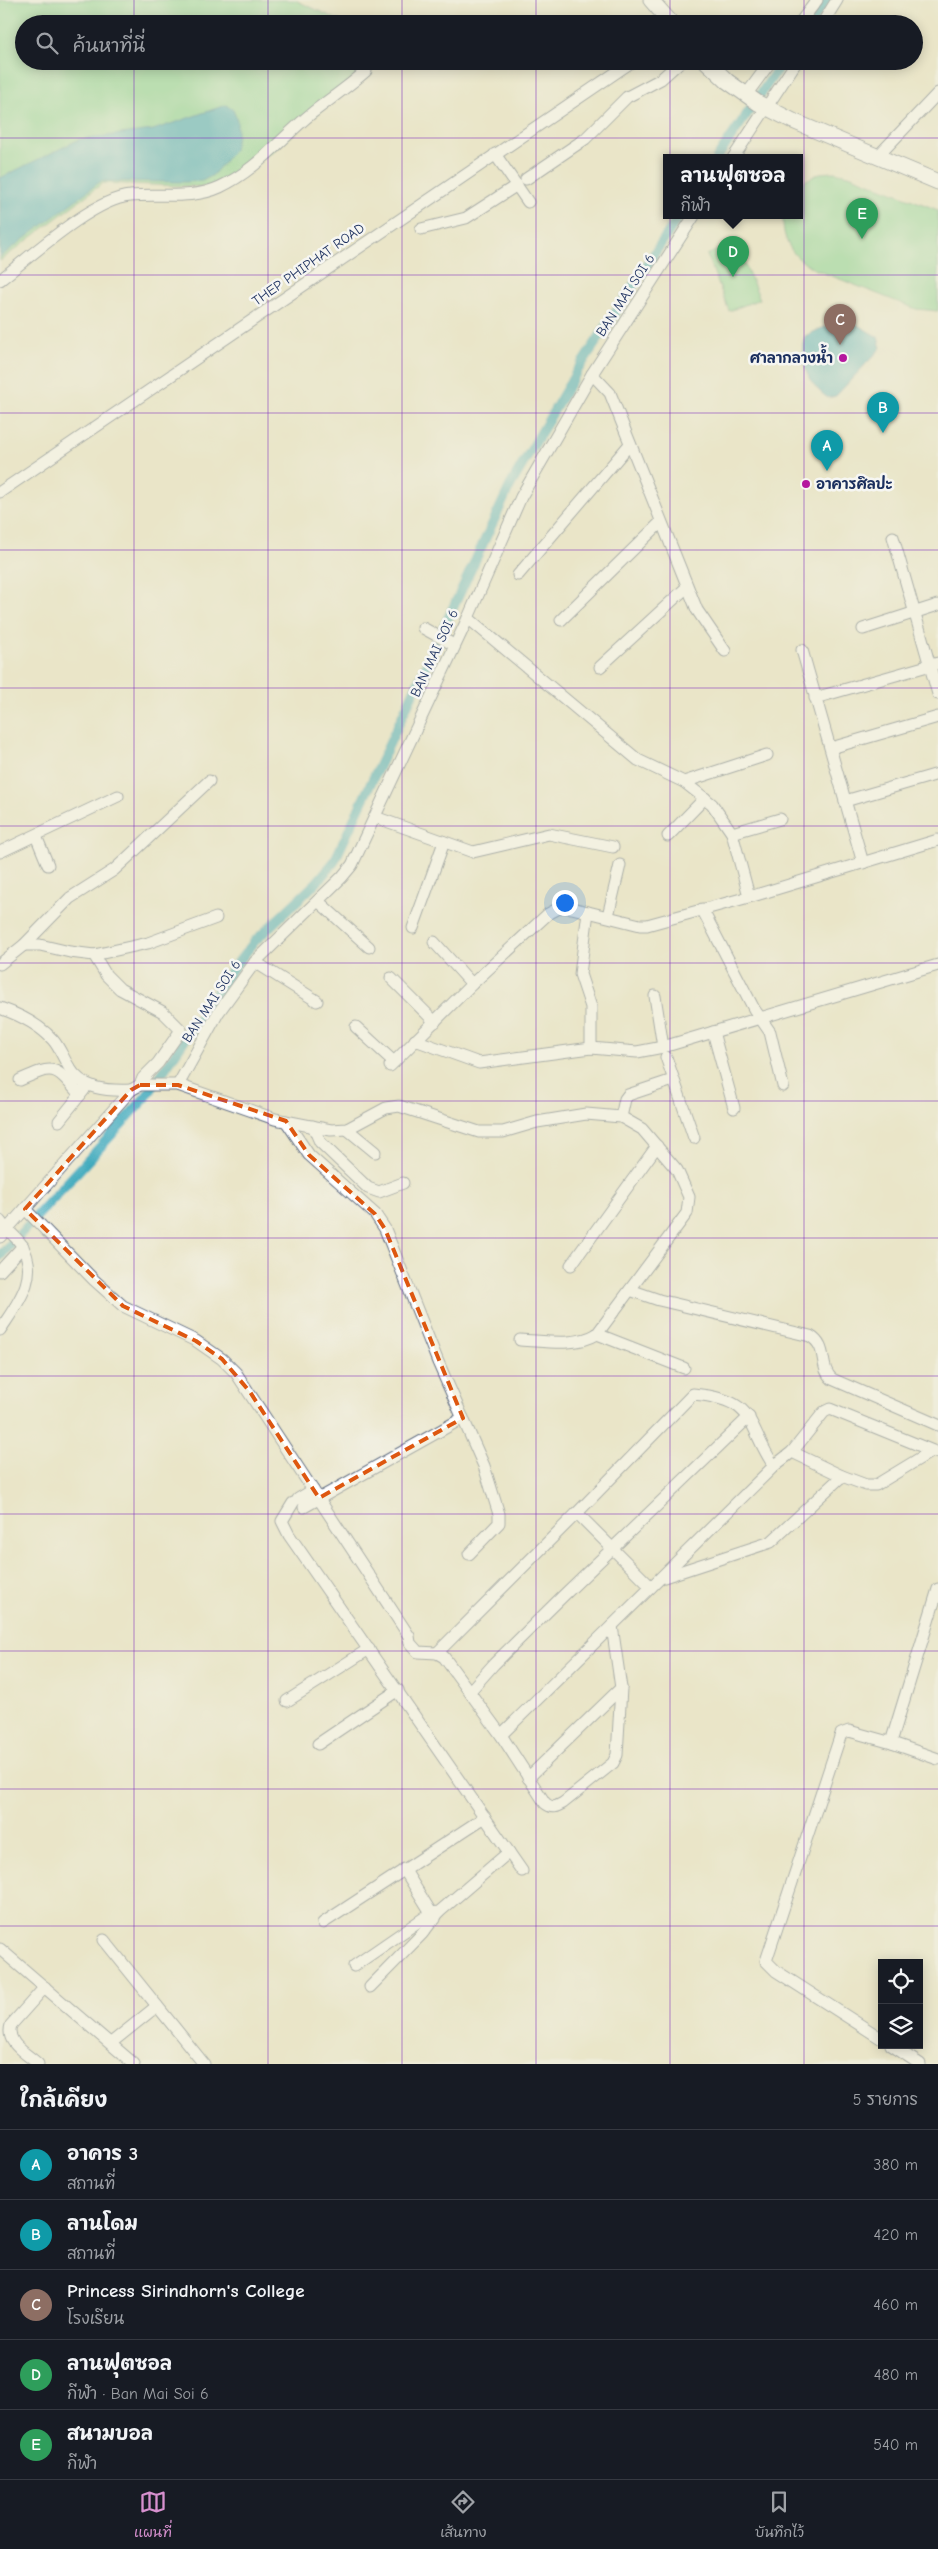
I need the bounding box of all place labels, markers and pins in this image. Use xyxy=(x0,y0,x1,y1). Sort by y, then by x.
pin: E xyxy=(846,198,878,239)
pin: D xyxy=(717,236,749,277)
pin: C xyxy=(824,304,856,345)
place label: ศาลากลางน้ำ xyxy=(750,343,833,367)
marker: ศาลากลางน้ำ xyxy=(837,352,849,364)
pin: B xyxy=(867,392,899,433)
pin: A xyxy=(811,430,843,471)
place label: อาคารศิลปะ xyxy=(816,475,893,493)
marker: อาคารศิลปะ xyxy=(800,478,812,490)

